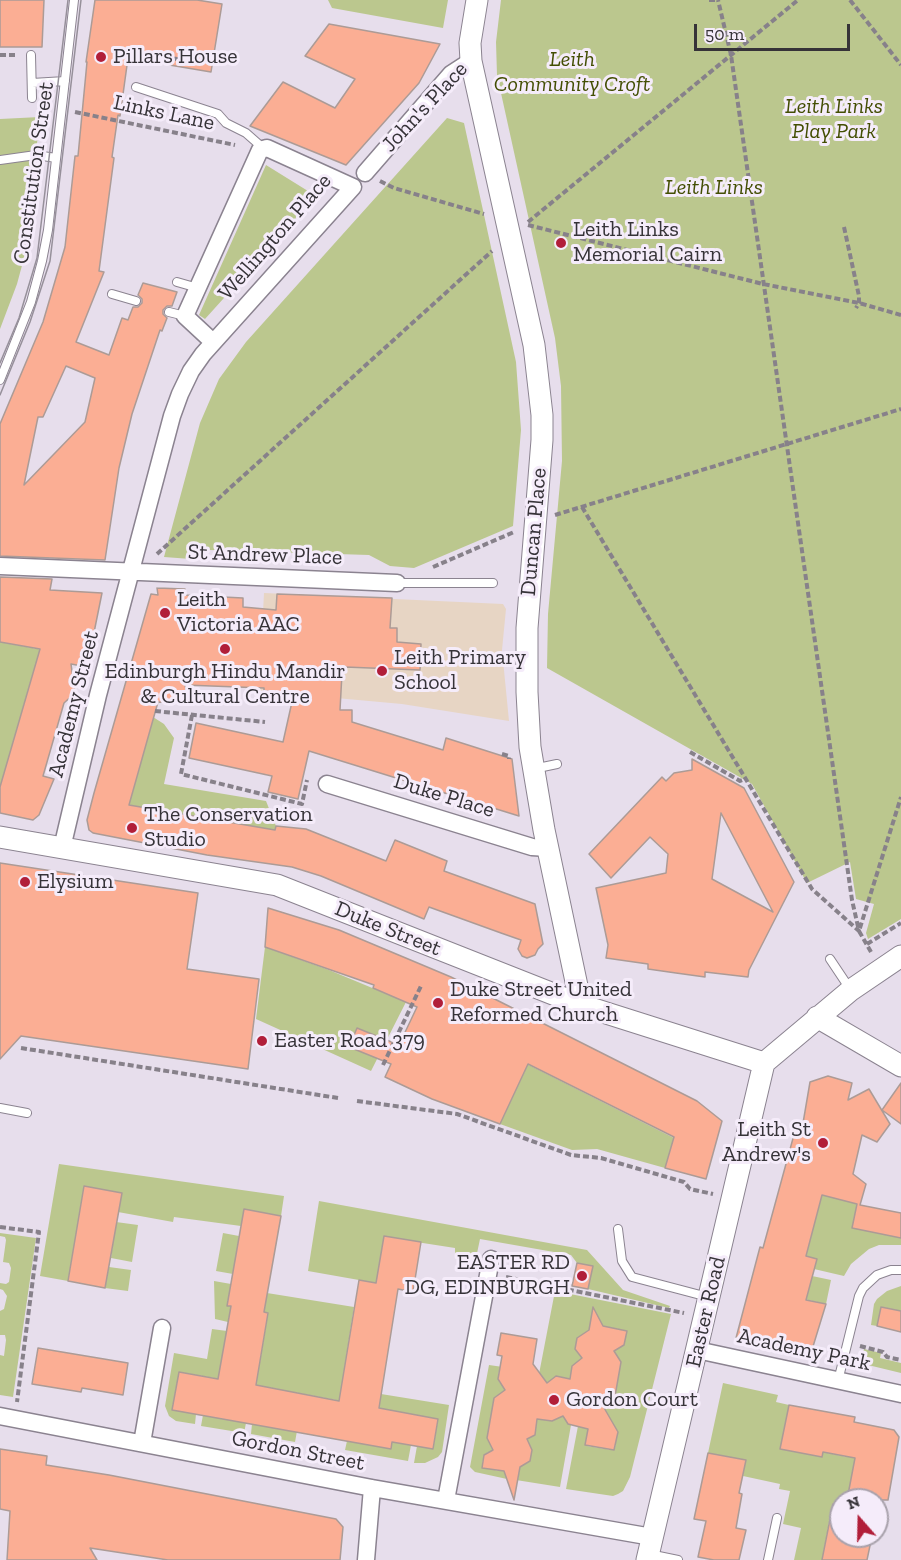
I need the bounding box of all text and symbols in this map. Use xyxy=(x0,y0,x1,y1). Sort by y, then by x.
scale bar xyxy=(697,12,853,50)
text: 50 m xyxy=(705,23,744,45)
place label: Pillars House xyxy=(113,44,238,70)
park label: Leith Community Croft xyxy=(494,47,650,98)
marker: Pillars House xyxy=(94,50,108,64)
street label: John's Place xyxy=(377,56,473,158)
street label: Constitution Street xyxy=(8,80,60,266)
street label: Links Lane xyxy=(111,89,217,137)
park label: Leith Links Play Park xyxy=(785,94,883,146)
street label: Wellington Place xyxy=(213,168,337,306)
park label: Leith Links xyxy=(665,175,763,201)
place label: Leith Links Memorial Cairn xyxy=(573,217,722,268)
marker: Leith Links Memorial Cairn xyxy=(554,236,568,250)
street label: Duncan Place xyxy=(515,467,553,597)
street label: St Andrew Place xyxy=(187,539,343,571)
place label: Leith Victoria AAC xyxy=(177,587,300,638)
marker: Leith Victoria AAC xyxy=(158,606,172,620)
street label: Academy Street xyxy=(43,628,105,780)
marker: Edinburgh Hindu Mandir & Cultural Centre xyxy=(218,642,232,656)
place label: Leith Primary School xyxy=(394,645,526,696)
place label: Edinburgh Hindu Mandir & Cultural Centre xyxy=(104,659,346,710)
marker: Leith Primary School xyxy=(375,664,389,678)
street label: Duke Place xyxy=(390,768,498,824)
place label: The Conservation Studio xyxy=(144,802,313,854)
marker: The Conservation Studio xyxy=(125,821,139,835)
place label: Elysium xyxy=(37,869,114,895)
marker: Elysium xyxy=(18,875,32,889)
street label: Duke Street xyxy=(331,896,445,962)
place label: Duke Street United Reformed Church xyxy=(450,977,632,1028)
marker: Duke Street United Reformed Church xyxy=(431,996,445,1010)
place label: Easter Road 379 xyxy=(274,1028,425,1054)
marker: Easter Road 379 xyxy=(255,1034,269,1048)
place label: Leith St Andrew's xyxy=(722,1117,811,1168)
marker: Leith St Andrew's xyxy=(816,1136,830,1150)
place label: EASTER RD DG, EDINBURGH xyxy=(404,1250,570,1302)
street label: Easter Road xyxy=(680,1254,732,1370)
marker: EASTER RD DG, EDINBURGH xyxy=(575,1269,589,1283)
street label: Academy Park xyxy=(735,1323,873,1377)
place label: Gordon Court xyxy=(566,1387,698,1413)
marker: Gordon Court xyxy=(547,1393,561,1407)
street label: Gordon Street xyxy=(229,1425,367,1477)
north arrow xyxy=(829,1488,889,1548)
text: N xyxy=(844,1491,862,1514)

